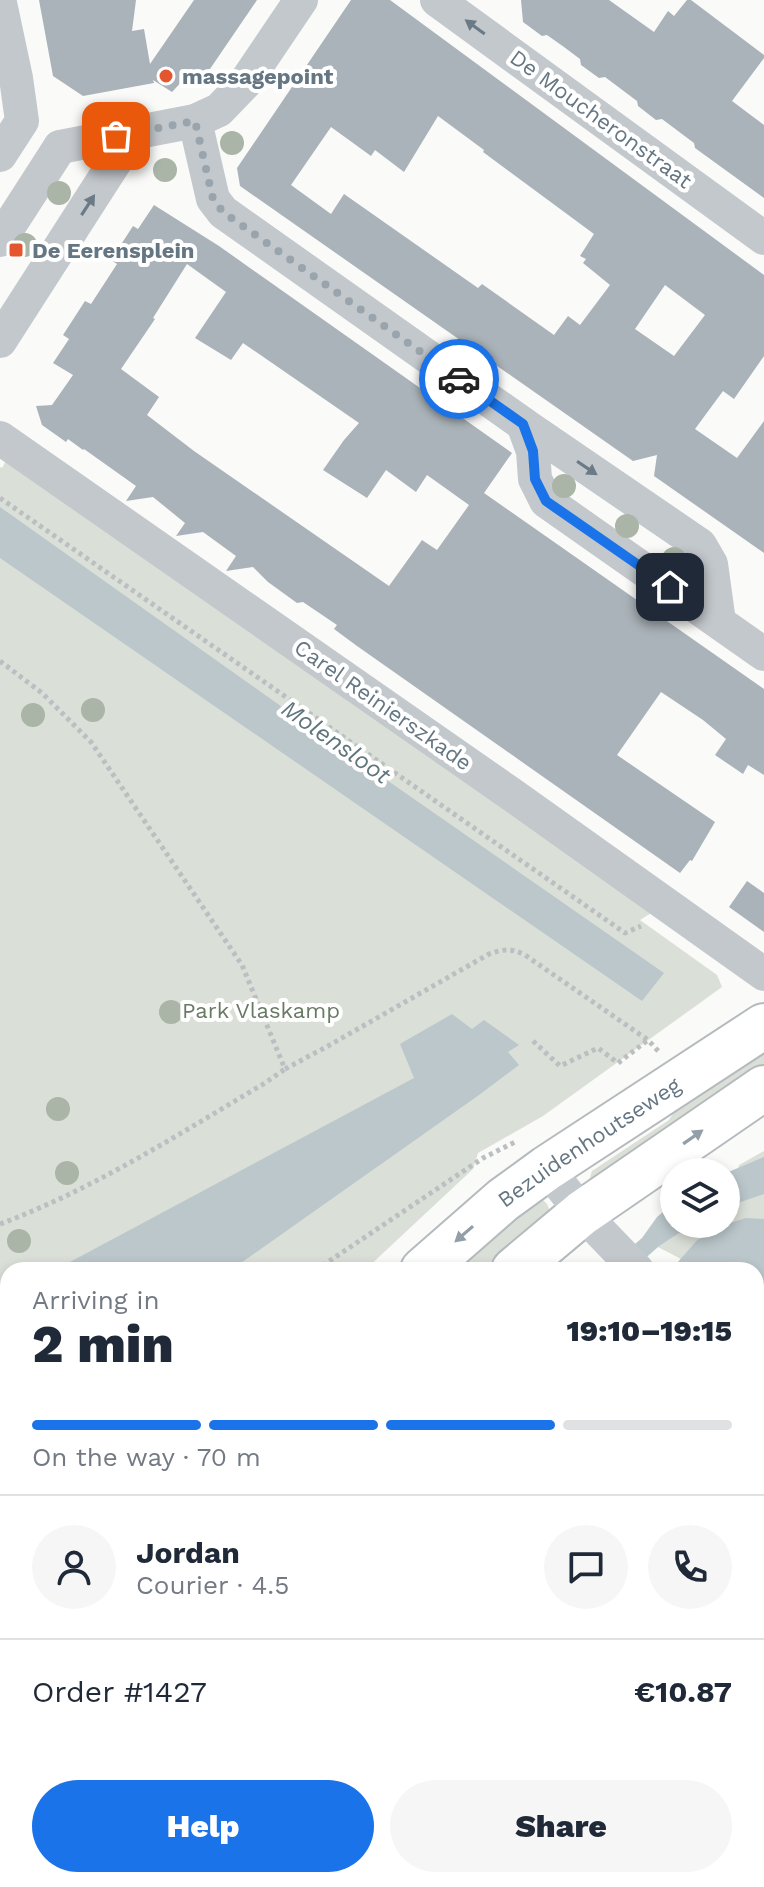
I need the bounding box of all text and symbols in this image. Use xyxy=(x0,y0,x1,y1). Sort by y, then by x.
one-way arrow xyxy=(464,20,485,36)
street label: De Moucheronstraat xyxy=(505,45,697,193)
place label: massagepoint xyxy=(182,64,334,89)
marker: massagepoint xyxy=(157,67,175,85)
pin xyxy=(82,102,150,170)
icon: bag xyxy=(94,114,138,158)
one-way arrow xyxy=(80,194,94,216)
place label: De Eerensplein xyxy=(32,238,194,263)
marker: De Eerensplein xyxy=(7,241,25,259)
courier xyxy=(419,339,499,419)
icon: car xyxy=(437,357,481,401)
one-way arrow xyxy=(576,460,597,475)
pin xyxy=(636,553,704,621)
icon: home xyxy=(648,565,692,609)
street label: Carel Reinierszkade xyxy=(290,634,476,776)
water label: Molensloot xyxy=(276,694,397,790)
park label: Park Vlaskamp xyxy=(182,998,340,1023)
street label: Bezuidenhoutseweg xyxy=(493,1072,685,1212)
one-way arrow xyxy=(682,1130,703,1145)
map controls xyxy=(660,1158,740,1238)
button: layers xyxy=(660,1158,740,1238)
one-way arrow xyxy=(455,1224,474,1242)
text: Arriving in xyxy=(32,1285,160,1315)
text: 19:10–19:15 xyxy=(566,1313,732,1348)
text: 2 min xyxy=(32,1314,174,1375)
text: On the way · 70 m xyxy=(32,1442,261,1472)
button: person xyxy=(32,1525,116,1609)
button: chat xyxy=(544,1525,628,1609)
button: phone xyxy=(648,1525,732,1609)
text: Jordan xyxy=(136,1535,240,1570)
text: Courier · 4.5 xyxy=(136,1570,289,1600)
text: Order #1427 xyxy=(32,1674,207,1709)
text: €10.87 xyxy=(634,1674,732,1709)
button: Help xyxy=(32,1780,374,1872)
button: Share xyxy=(390,1780,732,1872)

